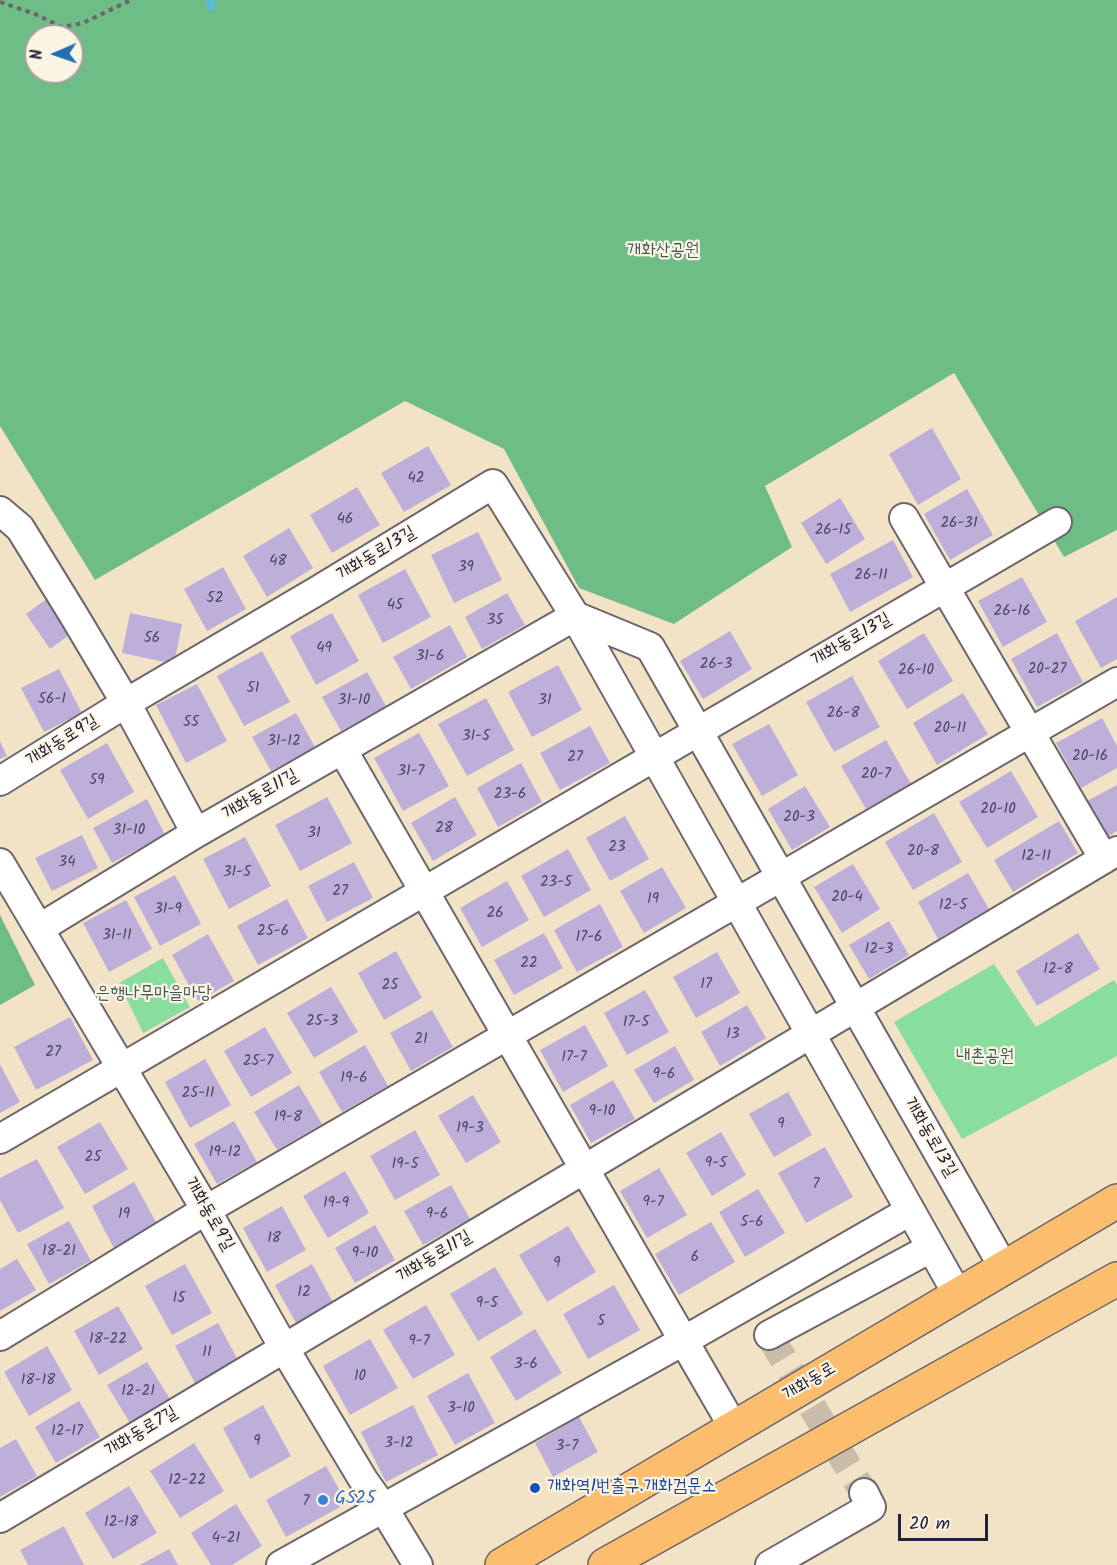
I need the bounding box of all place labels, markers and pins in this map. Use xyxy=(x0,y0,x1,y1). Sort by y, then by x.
place label: 개화역1번출구.개화검문소 xyxy=(547,1477,716,1499)
marker: 개화역1번출구.개화검문소 xyxy=(528,1481,542,1495)
place label: GS25 xyxy=(335,1489,376,1511)
marker: GS25 xyxy=(316,1493,330,1507)

